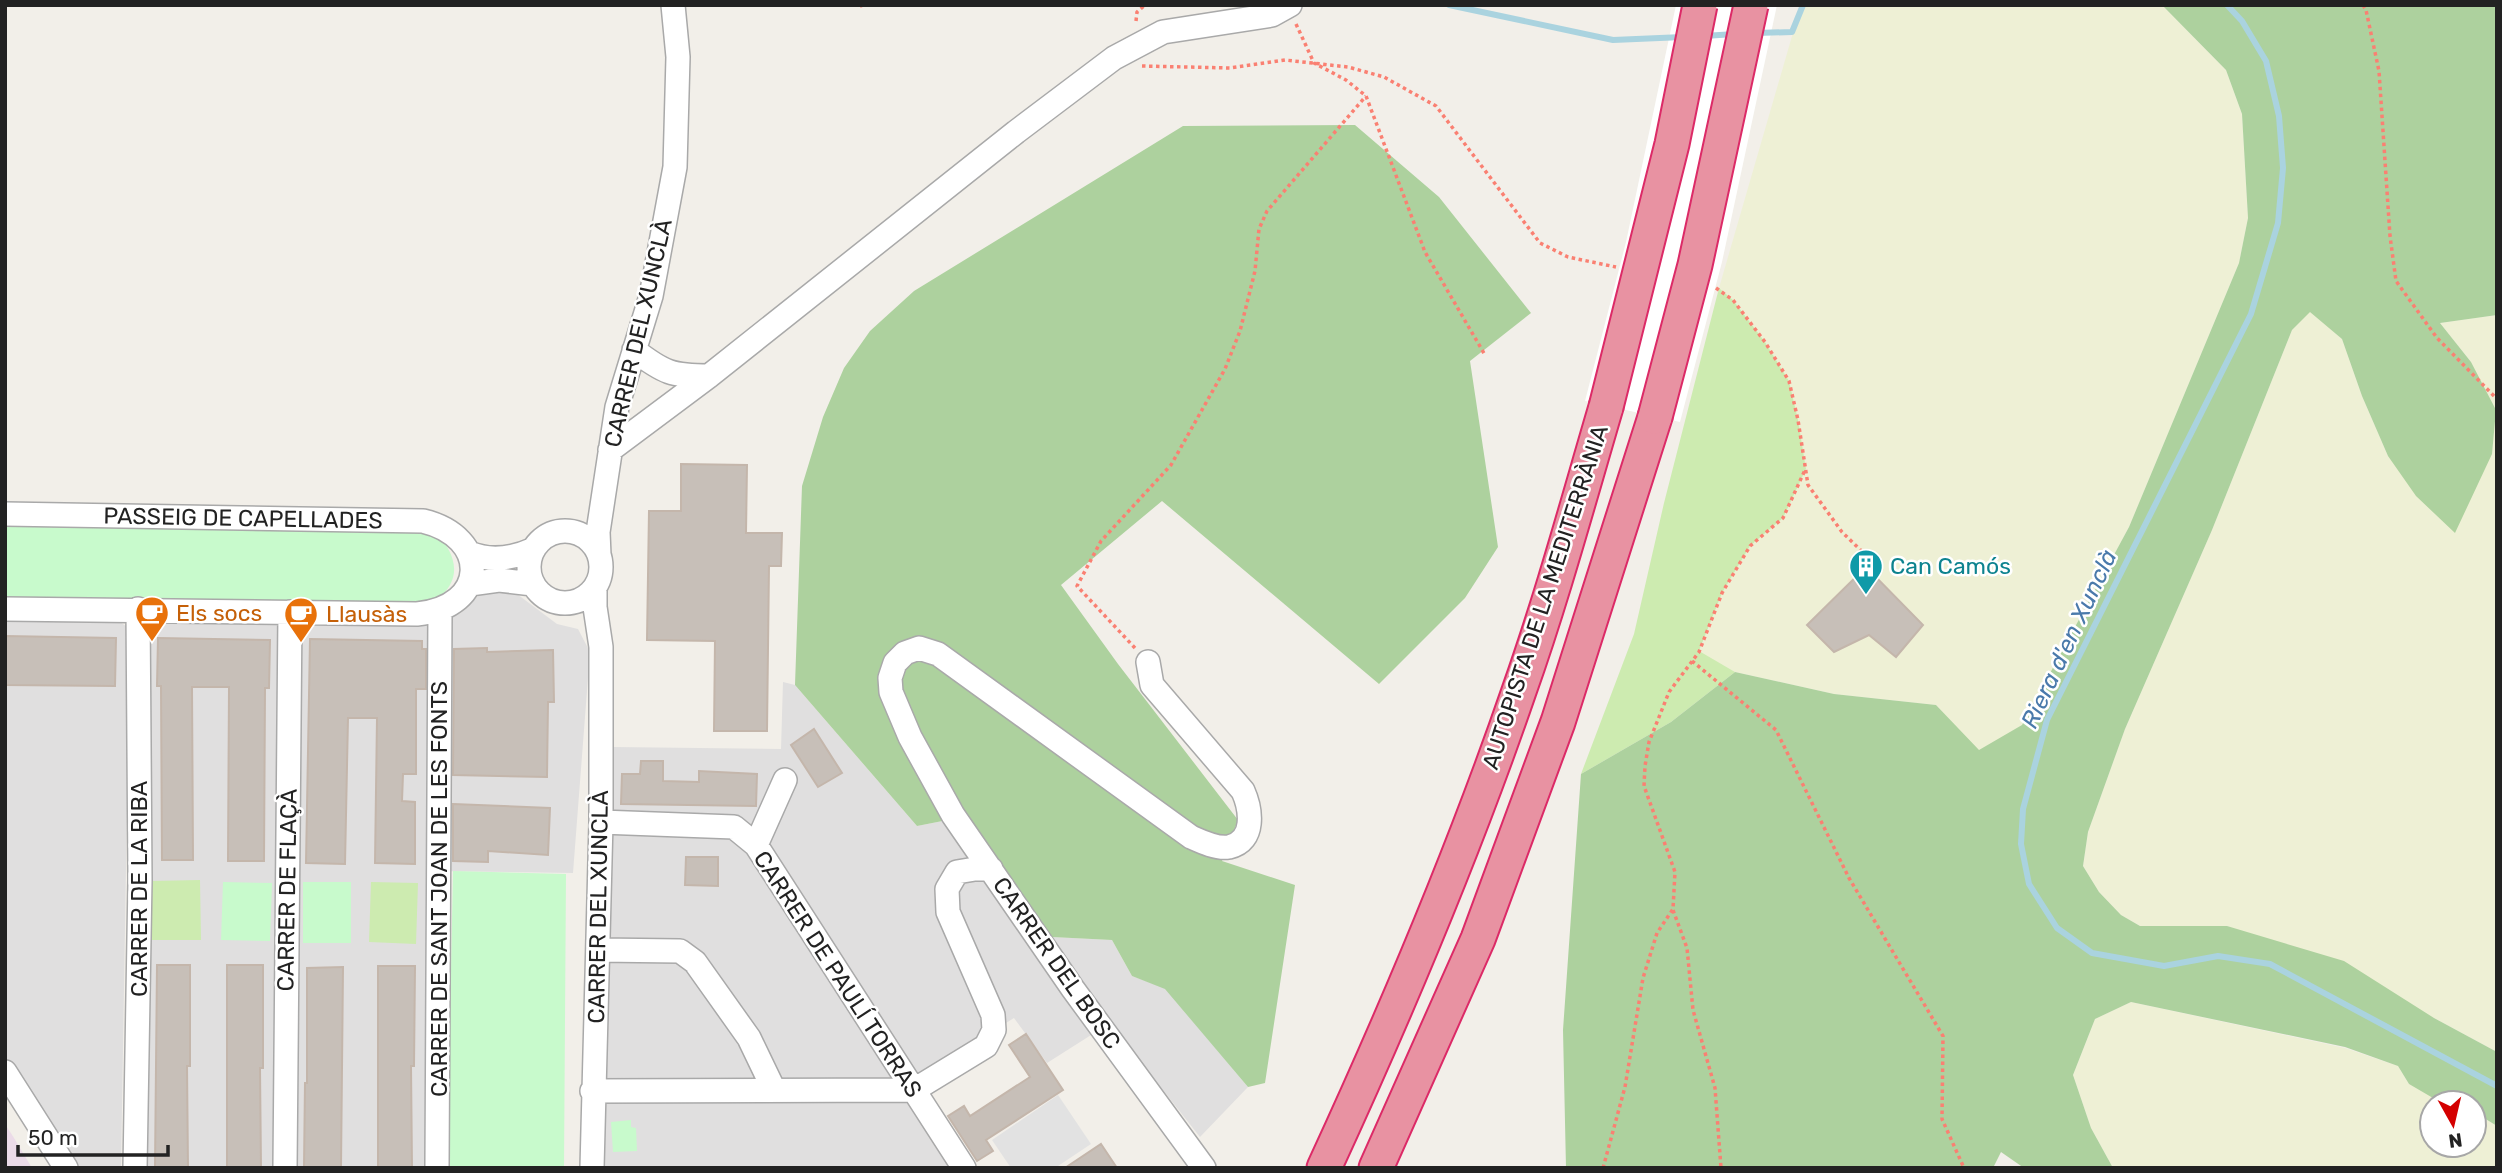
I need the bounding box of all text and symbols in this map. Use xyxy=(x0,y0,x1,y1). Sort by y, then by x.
street label: CARRER DEL XUNCLÀ xyxy=(598,216,678,450)
street label: AUTOPISTA DE LA MEDITERRÀNIA xyxy=(1476,421,1614,773)
street label: PASSEIG DE CAPELLADES xyxy=(103,502,383,534)
water label: Riera d'en Xunclà xyxy=(2015,545,2123,733)
building icon: Can Camós xyxy=(1847,547,1885,596)
place label: Can Camós xyxy=(1890,552,2011,580)
cafe icon: Els socs xyxy=(133,594,171,643)
cafe icon: Llausàs xyxy=(282,595,320,644)
place label: Els socs xyxy=(176,599,262,627)
place label: Llausàs xyxy=(326,600,407,628)
street label: CARRER DE SANT JOAN DE LES FONTS xyxy=(425,681,453,1097)
street label: CARRER DE LA RIBA xyxy=(125,781,153,997)
street label: CARRER DE FLAÇÀ xyxy=(271,788,303,992)
street label: CARRER DEL XUNCLÀ xyxy=(582,790,614,1024)
street label: CARRER DE PAULÍ TORRAS xyxy=(748,845,928,1103)
street label: CARRER DEL BOSC xyxy=(987,872,1127,1054)
north arrow xyxy=(2418,1089,2488,1159)
scale bar xyxy=(18,1114,168,1158)
text: 50 m xyxy=(28,1125,78,1150)
text: N xyxy=(2447,1128,2464,1153)

